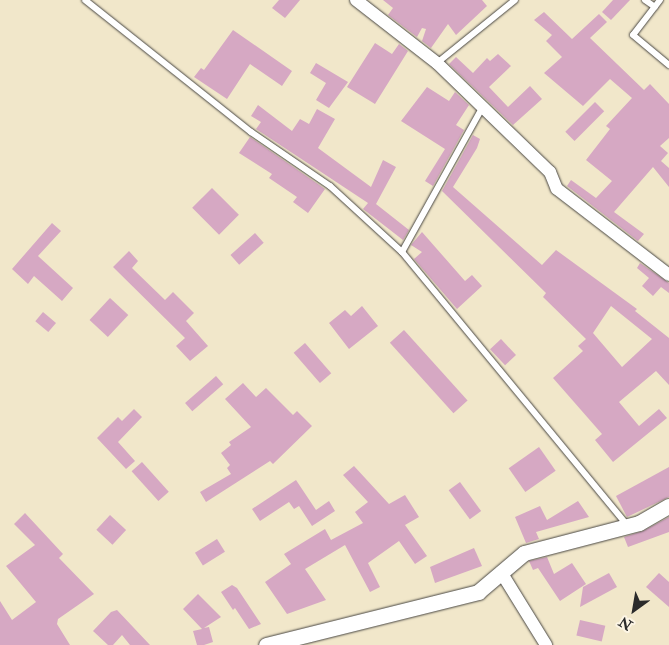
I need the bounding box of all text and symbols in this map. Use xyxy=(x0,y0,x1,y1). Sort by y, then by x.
north arrow xyxy=(609,585,659,635)
text: N xyxy=(616,613,636,634)

